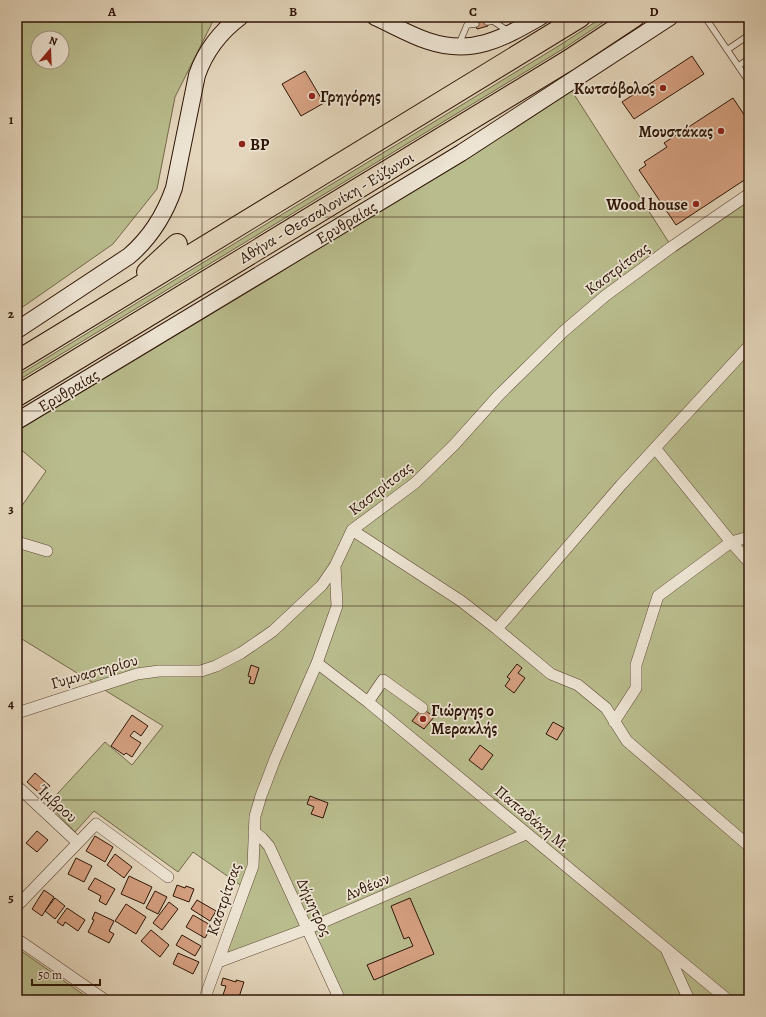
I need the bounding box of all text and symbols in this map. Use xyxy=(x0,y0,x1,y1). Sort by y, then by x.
text: A xyxy=(107,3,117,20)
text: B xyxy=(289,3,297,20)
text: C xyxy=(469,3,477,20)
text: D xyxy=(649,3,659,20)
north arrow xyxy=(30,30,70,70)
text: N xyxy=(47,33,59,49)
place label: Κωτσόβολος xyxy=(574,78,655,100)
marker: Κωτσόβολος xyxy=(658,83,668,93)
place label: Γρηγόρης xyxy=(320,86,381,108)
marker: Γρηγόρης xyxy=(307,91,317,101)
text: 1 xyxy=(9,111,14,128)
place label: Μουστάκας xyxy=(638,121,713,143)
marker: Μουστάκας xyxy=(716,126,726,136)
place label: BP xyxy=(250,134,270,156)
marker: BP xyxy=(237,139,247,149)
street label: Αθήνα - Θεσσαλονίκη - Εύζωνοι xyxy=(234,146,419,269)
place label: Wood house xyxy=(605,194,688,216)
street label: Ερυθραίας xyxy=(312,196,381,250)
marker: Wood house xyxy=(691,199,701,209)
street label: Καστρίτσας xyxy=(581,237,655,300)
text: 2 xyxy=(8,305,15,322)
street label: Ερυθραίας xyxy=(34,364,103,418)
street label: Καστρίτσας xyxy=(344,457,417,521)
text: 3 xyxy=(8,500,14,517)
street label: Γυμναστηρίου xyxy=(48,649,140,695)
text: 4 xyxy=(8,695,14,712)
place label: Γιώργης ο Μερακλής xyxy=(431,700,497,740)
marker: Γιώργης ο Μερακλής xyxy=(418,714,428,724)
street label: Ίμβρου xyxy=(32,779,82,828)
street label: Παπαδάκη Μ. xyxy=(490,781,575,857)
street label: Καστρίτσας xyxy=(201,860,247,939)
street label: Ανθέων xyxy=(341,868,394,907)
street label: Δήμητρος xyxy=(291,875,337,940)
text: 5 xyxy=(8,889,14,906)
scale bar xyxy=(32,961,100,987)
text: 50 m xyxy=(38,967,62,983)

